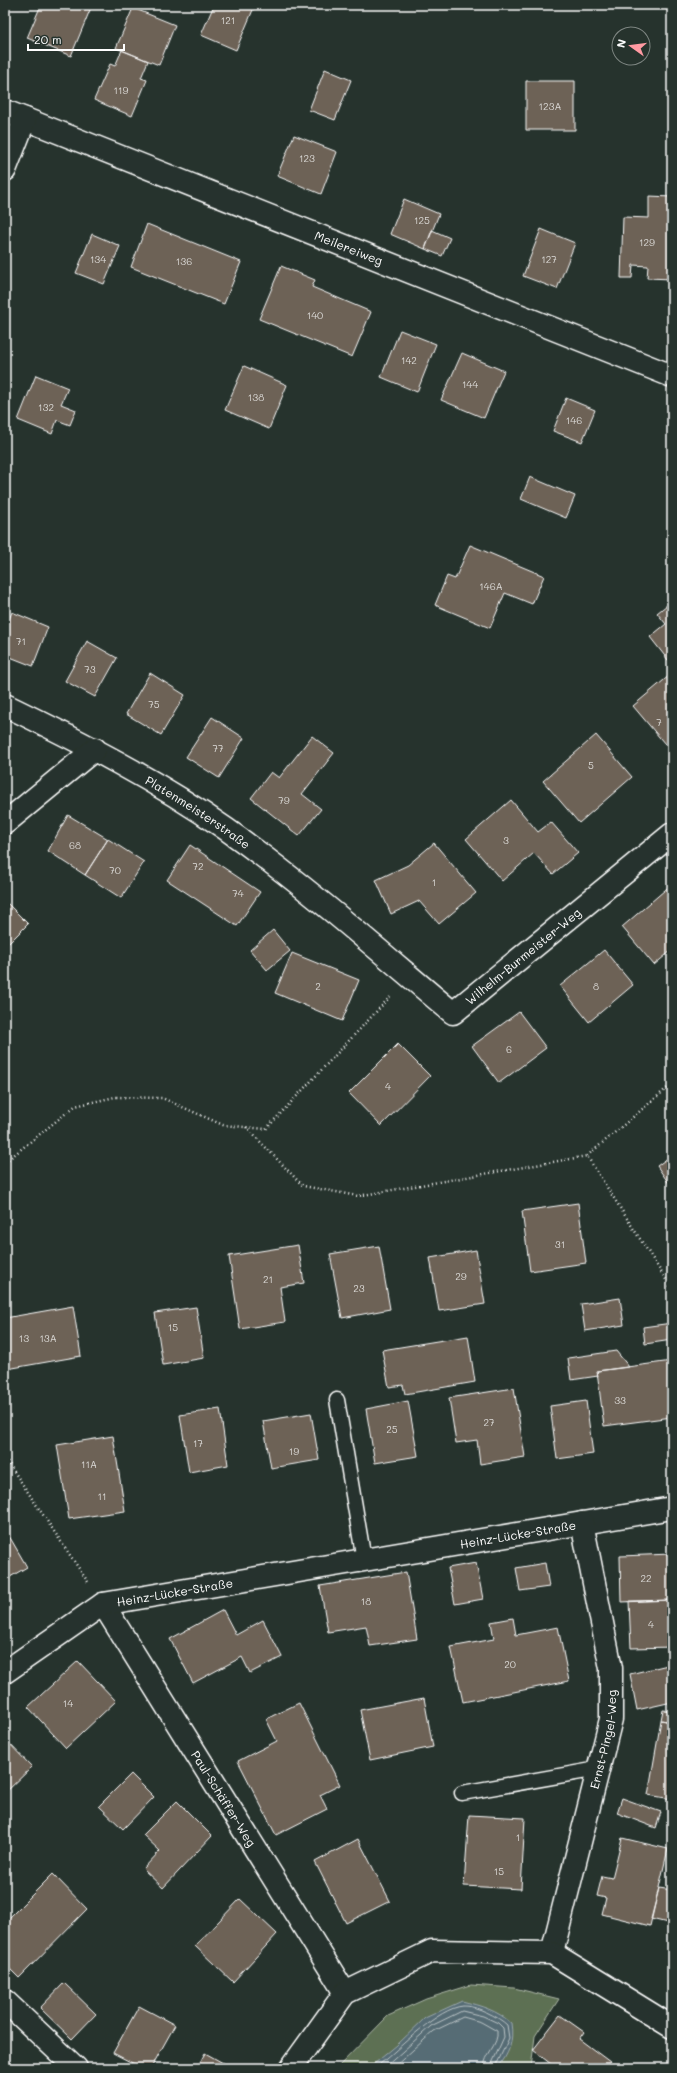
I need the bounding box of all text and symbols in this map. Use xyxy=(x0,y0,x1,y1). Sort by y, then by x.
house number: 121 xyxy=(221,13,235,27)
scale bar xyxy=(28,26,124,52)
north arrow xyxy=(611,26,651,66)
text: 20 m xyxy=(34,31,62,47)
text: N xyxy=(613,38,629,49)
house number: 119 xyxy=(114,83,129,97)
house number: 123A xyxy=(539,99,561,113)
house number: 123 xyxy=(299,151,315,165)
house number: 125 xyxy=(414,213,430,227)
street label: Meilereiweg xyxy=(312,227,385,268)
house number: 129 xyxy=(639,235,655,249)
house number: 134 xyxy=(90,252,106,266)
house number: 127 xyxy=(541,252,557,266)
house number: 136 xyxy=(176,254,192,268)
house number: 140 xyxy=(307,308,323,322)
house number: 142 xyxy=(401,353,417,367)
house number: 144 xyxy=(462,377,478,391)
house number: 138 xyxy=(248,390,264,404)
house number: 132 xyxy=(38,400,54,414)
house number: 146 xyxy=(566,413,582,427)
house number: 146A xyxy=(479,579,503,593)
house number: 71 xyxy=(16,634,26,648)
house number: 73 xyxy=(84,662,96,676)
house number: 75 xyxy=(148,697,160,711)
house number: 7 xyxy=(656,715,662,729)
house number: 77 xyxy=(212,741,224,755)
house number: 5 xyxy=(588,758,594,772)
street label: Platenmeisterstraße xyxy=(143,772,254,852)
house number: 79 xyxy=(278,793,290,807)
house number: 3 xyxy=(503,833,509,847)
house number: 68 xyxy=(69,838,81,852)
house number: 72 xyxy=(192,859,204,873)
house number: 70 xyxy=(109,863,121,877)
house number: 1 xyxy=(432,875,436,889)
house number: 74 xyxy=(232,886,244,900)
street label: Wilhelm-Burmeister-Weg xyxy=(462,904,584,1008)
house number: 2 xyxy=(315,979,321,993)
house number: 8 xyxy=(593,979,599,993)
house number: 6 xyxy=(506,1042,512,1056)
house number: 4 xyxy=(385,1079,391,1093)
house number: 31 xyxy=(555,1237,565,1251)
house number: 29 xyxy=(455,1269,467,1283)
house number: 21 xyxy=(263,1272,273,1286)
house number: 23 xyxy=(353,1281,365,1295)
house number: 15 xyxy=(168,1320,178,1334)
house number: 13 xyxy=(19,1331,29,1345)
house number: 13A xyxy=(39,1331,57,1345)
house number: 33 xyxy=(614,1393,626,1407)
house number: 27 xyxy=(483,1415,495,1429)
house number: 25 xyxy=(386,1422,398,1436)
house number: 17 xyxy=(193,1436,203,1450)
house number: 19 xyxy=(289,1444,299,1458)
house number: 11A xyxy=(81,1457,97,1471)
house number: 11 xyxy=(98,1489,106,1503)
street label: Heinz-Lücke-Straße xyxy=(459,1516,577,1552)
house number: 22 xyxy=(640,1571,652,1585)
street label: Heinz-Lücke-Straße xyxy=(115,1574,234,1610)
house number: 18 xyxy=(361,1594,371,1608)
house number: 4 xyxy=(648,1617,654,1631)
house number: 20 xyxy=(504,1657,516,1671)
street label: Ernst-Pingel-Weg xyxy=(586,1690,619,1791)
house number: 14 xyxy=(63,1696,73,1710)
street label: Paul-Schäffer-Weg xyxy=(188,1747,260,1850)
house number: 1 xyxy=(516,1830,520,1844)
house number: 15 xyxy=(494,1864,504,1878)

